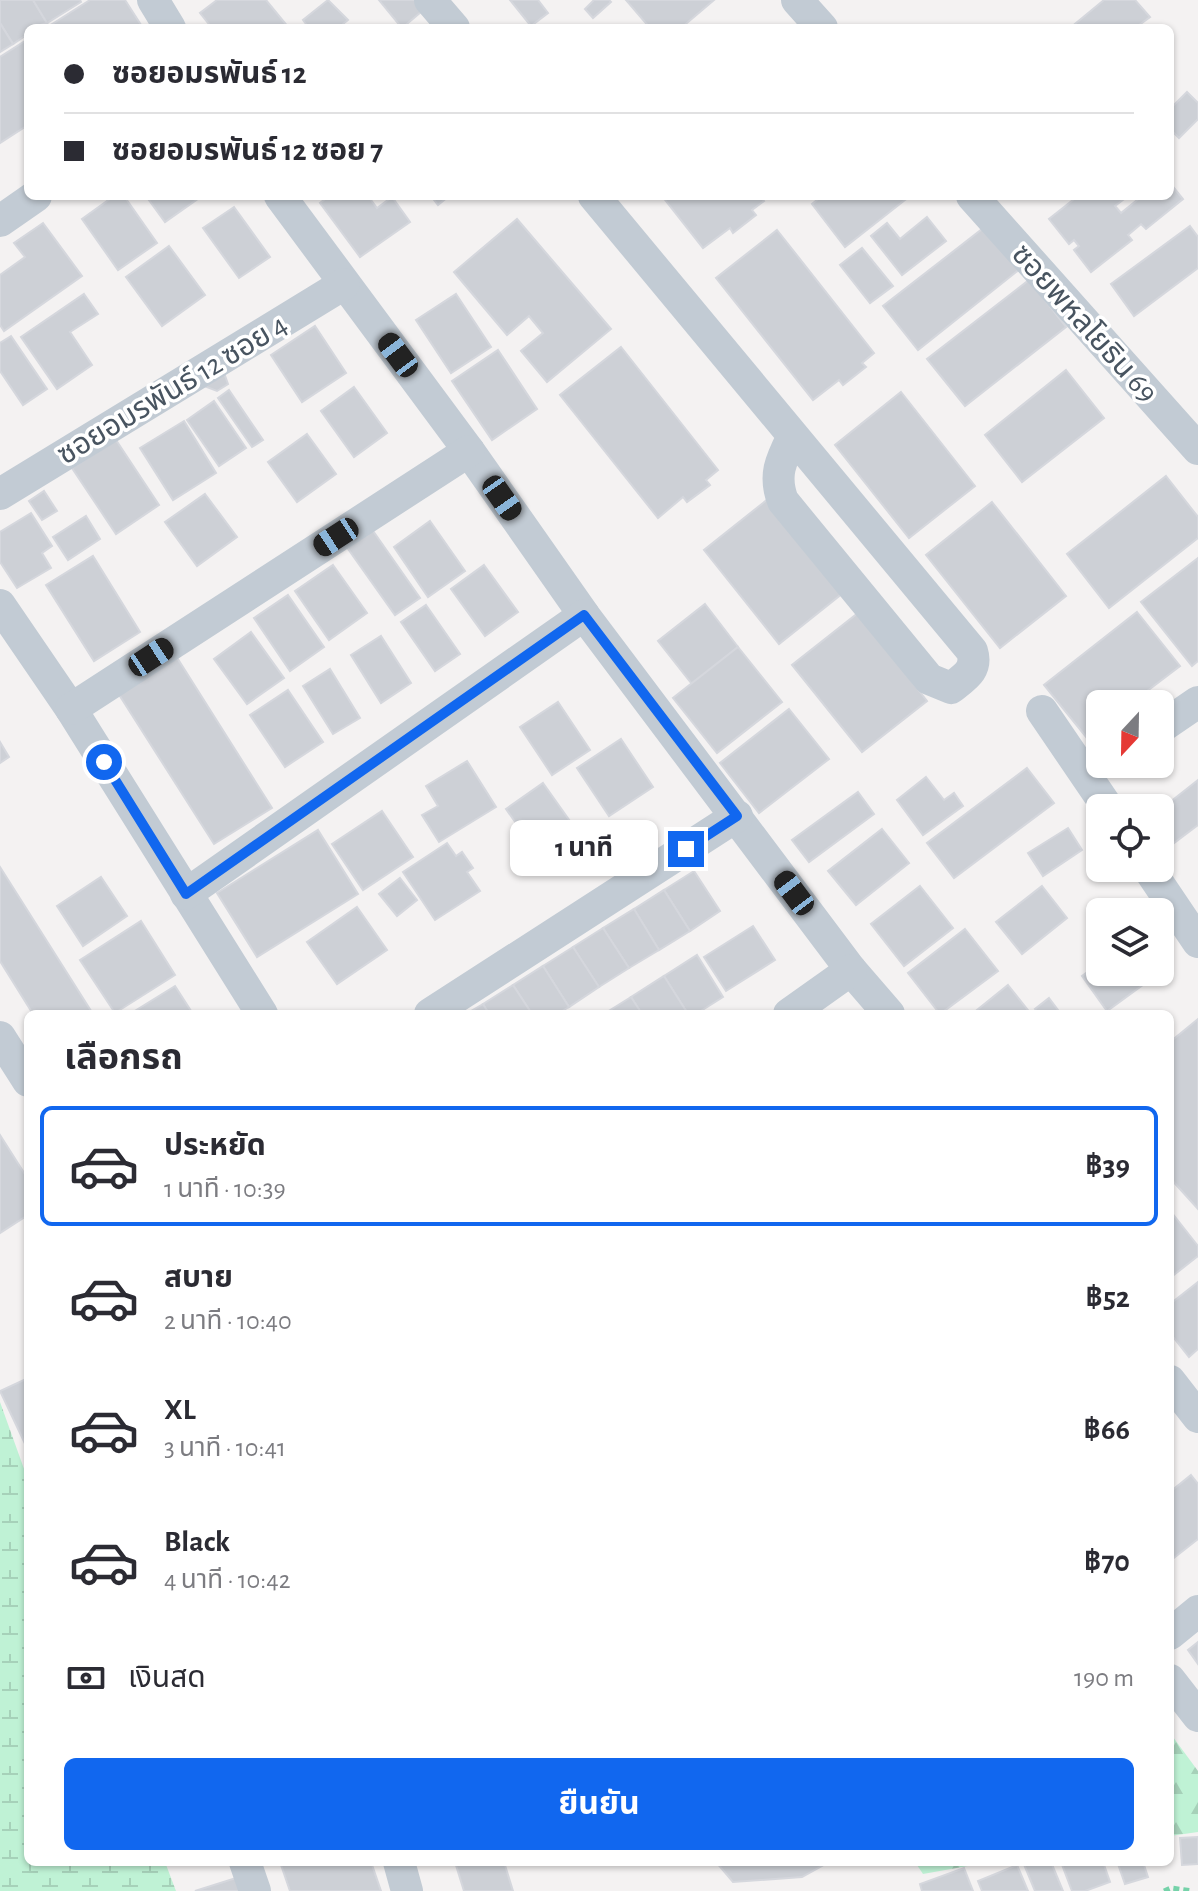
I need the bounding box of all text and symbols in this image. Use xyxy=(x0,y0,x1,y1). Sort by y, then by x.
text: ซอยอมรพันธ์ 12 xyxy=(112,59,307,89)
text: ซอยอมรพันธ์ 12 ซอย 7 xyxy=(112,136,383,166)
street label: ซอยพหลโยธิน 69 xyxy=(1006,238,1164,409)
street label: ซอยอมรพันธ์ 12 ซอย 4 xyxy=(52,309,293,470)
car xyxy=(374,329,422,381)
car xyxy=(478,471,526,525)
car xyxy=(309,514,363,560)
car xyxy=(124,634,178,680)
north arrow xyxy=(1086,690,1174,778)
map controls xyxy=(1086,690,1174,986)
route start xyxy=(86,744,122,780)
button: locate xyxy=(1086,794,1174,882)
callout: 1 นาที xyxy=(510,821,658,877)
route end xyxy=(668,831,704,867)
text: 1 นาที xyxy=(555,835,613,861)
car xyxy=(770,867,818,919)
button: layers xyxy=(1086,898,1174,986)
text: เลือกรถ xyxy=(64,1040,183,1076)
icon: car xyxy=(68,1130,140,1202)
text: ประหยัด xyxy=(164,1131,266,1161)
text: ฿39 xyxy=(1085,1151,1130,1181)
text: 1 นาที · 10:39 xyxy=(164,1176,286,1202)
icon: car xyxy=(68,1262,140,1334)
text: สบาย xyxy=(164,1263,233,1293)
text: ฿52 xyxy=(1085,1283,1130,1313)
text: 2 นาที · 10:40 xyxy=(164,1308,292,1334)
icon: car xyxy=(68,1394,140,1466)
text: XL xyxy=(164,1395,196,1425)
text: ฿66 xyxy=(1084,1415,1130,1445)
text: 3 นาที · 10:41 xyxy=(164,1435,286,1461)
icon: car xyxy=(68,1526,140,1598)
text: Black xyxy=(164,1527,230,1557)
text: ฿70 xyxy=(1084,1547,1130,1577)
text: 4 นาที · 10:42 xyxy=(164,1567,291,1593)
icon: cash xyxy=(64,1656,108,1700)
text: เงินสด xyxy=(128,1663,206,1693)
text: 190 m xyxy=(1074,1665,1134,1691)
button: ยืนยัน xyxy=(64,1758,1134,1850)

